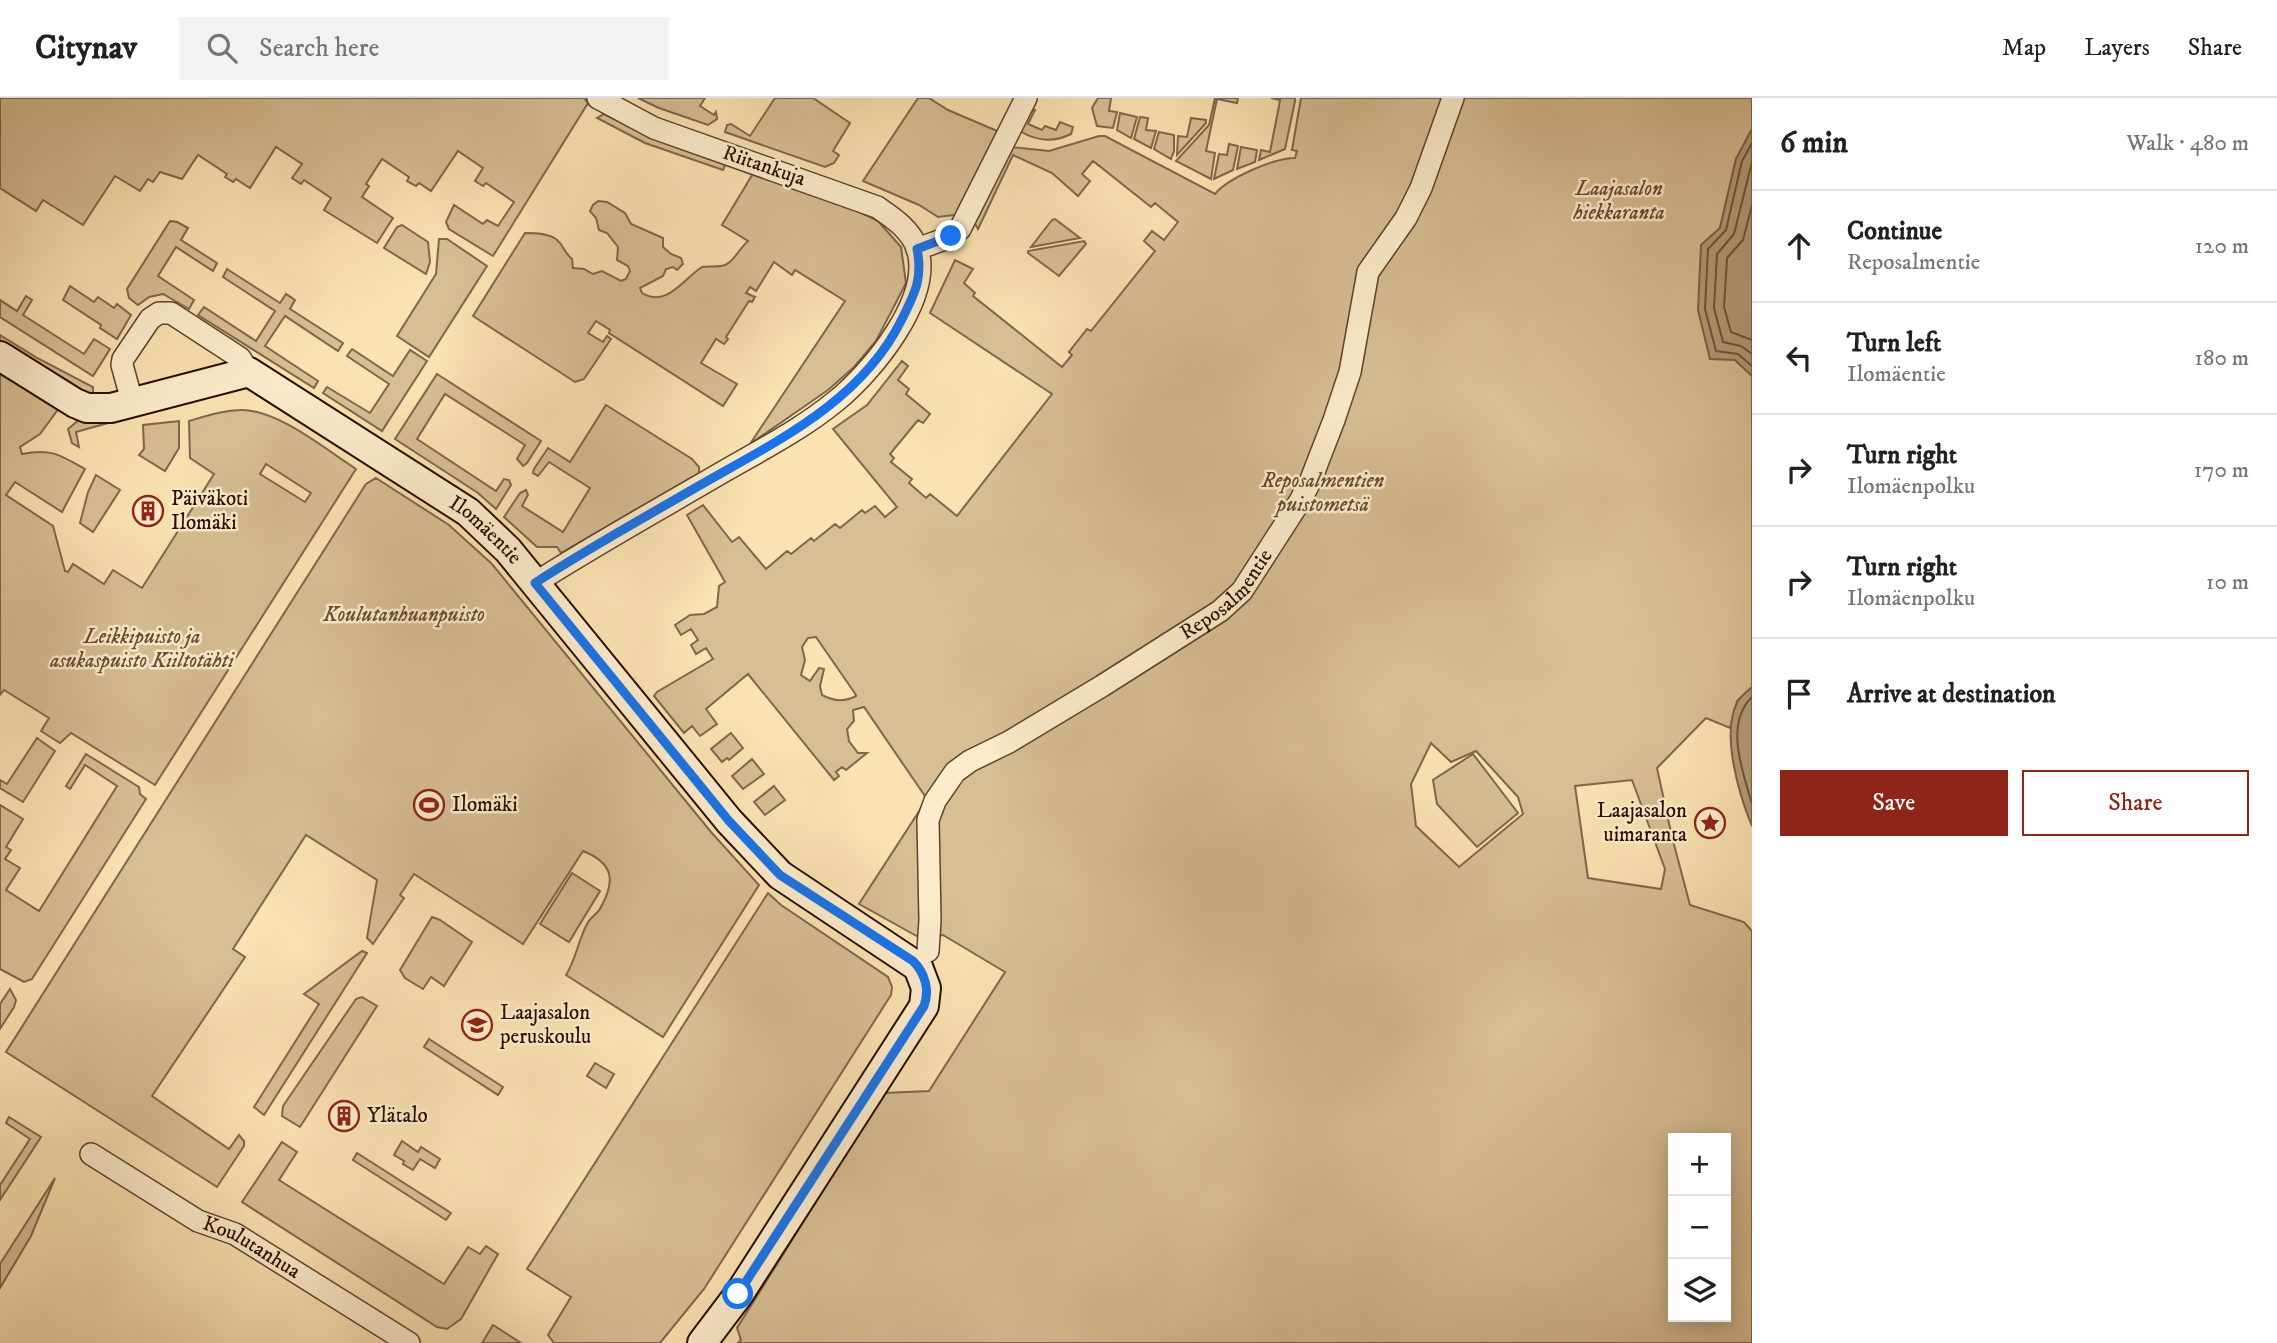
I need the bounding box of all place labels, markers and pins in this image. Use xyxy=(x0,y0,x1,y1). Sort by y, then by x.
place label: Päiväkoti Ilomäki xyxy=(171,486,248,536)
building icon: Päiväkoti Ilomäki xyxy=(131,494,165,528)
sports icon: Ilomäki xyxy=(412,788,446,822)
place label: Ilomäki xyxy=(452,792,518,818)
place label: Laajasalon uimaranta xyxy=(1597,798,1687,848)
place icon: Laajasalon uimaranta xyxy=(1693,806,1727,840)
place label: Laajasalon peruskoulu xyxy=(499,1000,591,1050)
school or university icon: Laajasalon peruskoulu xyxy=(460,1008,494,1042)
building icon: Ylätalo xyxy=(327,1099,361,1133)
place label: Ylätalo xyxy=(367,1103,428,1129)

